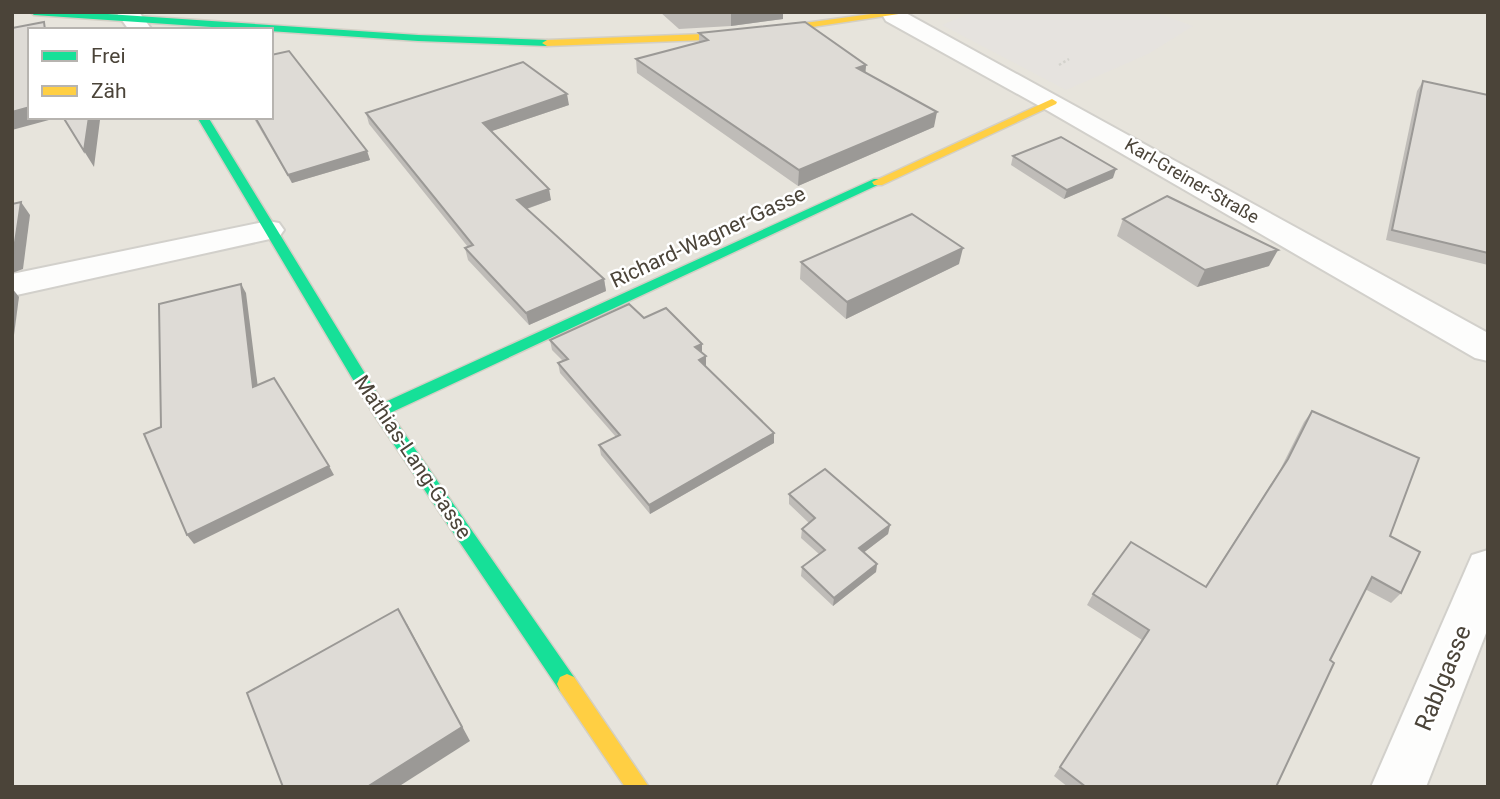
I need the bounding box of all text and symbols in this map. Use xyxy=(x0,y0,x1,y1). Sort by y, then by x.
legend xyxy=(28,28,273,119)
text: Frei xyxy=(91,44,126,68)
text: Zäh xyxy=(91,79,127,103)
street label: Karl-Greiner-Straße xyxy=(1121,134,1263,228)
street label: Richard-Wagner-Gasse xyxy=(607,181,809,293)
street label: Mathias-Lang-Gasse xyxy=(349,371,477,543)
street label: Rablgasse xyxy=(1409,621,1477,735)

